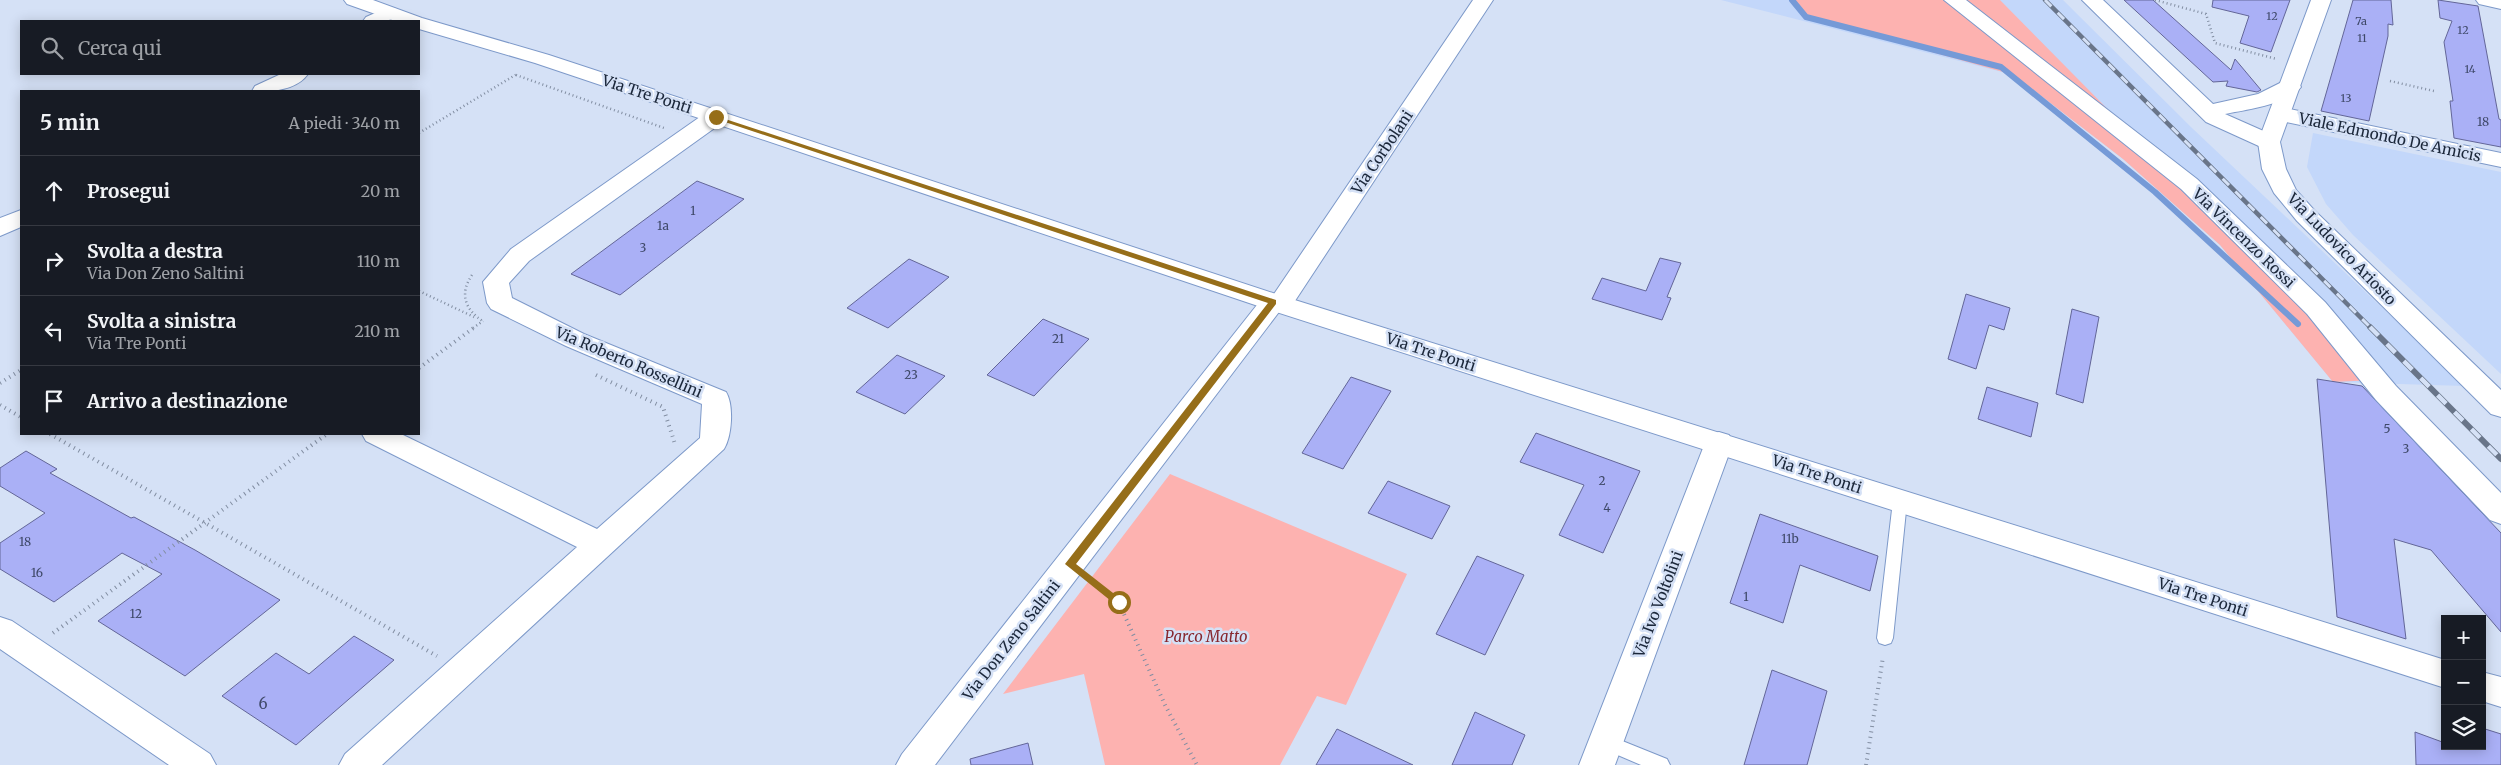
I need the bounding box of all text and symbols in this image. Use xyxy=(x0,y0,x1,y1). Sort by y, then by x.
house number: 12 xyxy=(2266,9,2278,23)
house number: 7a xyxy=(2355,14,2367,28)
search box xyxy=(20,20,420,75)
house number: 12 xyxy=(2457,23,2469,37)
house number: 11 xyxy=(2357,31,2367,45)
icon: search xyxy=(38,34,66,62)
text: Cerca qui xyxy=(78,36,162,60)
house number: 14 xyxy=(2464,62,2476,76)
street label: Via Tre Ponti xyxy=(599,70,694,117)
house number: 13 xyxy=(2341,91,2351,105)
route end xyxy=(705,106,728,129)
street label: Via Corbolani xyxy=(1347,107,1417,198)
street label: Viale Edmondo De Amicis xyxy=(2296,108,2483,166)
text: 5 min xyxy=(40,109,100,136)
text: A piedi · 340 m xyxy=(289,113,400,133)
house number: 18 xyxy=(2477,114,2489,129)
icon: ahead xyxy=(40,177,68,205)
text: Prosegui xyxy=(87,179,170,203)
text: 20 m xyxy=(361,181,400,201)
street label: Via Vincenzo Rossi xyxy=(2188,184,2299,292)
street label: Via Ludovico Ariosto xyxy=(2283,188,2400,309)
house number: 1 xyxy=(690,203,696,218)
house number: 1a xyxy=(657,218,669,233)
text: Svolta a destra xyxy=(87,239,223,263)
house number: 3 xyxy=(640,240,647,255)
icon: right xyxy=(40,247,68,275)
text: 110 m xyxy=(357,251,400,271)
text: Via Don Zeno Saltini xyxy=(87,263,244,283)
text: Svolta a sinistra xyxy=(87,309,236,333)
icon: left xyxy=(40,317,68,345)
text: 210 m xyxy=(355,321,400,341)
street label: Via Roberto Rossellini xyxy=(552,322,705,402)
street label: Via Tre Ponti xyxy=(1383,328,1478,375)
house number: 21 xyxy=(1052,331,1065,346)
text: Via Tre Ponti xyxy=(87,333,186,353)
house number: 23 xyxy=(904,367,918,382)
icon: arrive xyxy=(40,387,68,415)
text: Arrivo a destinazione xyxy=(87,389,287,413)
house number: 5 xyxy=(2383,421,2391,436)
house number: 3 xyxy=(2403,441,2410,456)
street label: Via Tre Ponti xyxy=(1769,450,1864,497)
house number: 2 xyxy=(1598,473,1606,488)
house number: 4 xyxy=(1603,500,1611,515)
house number: 11b xyxy=(1781,531,1799,546)
house number: 18 xyxy=(19,534,31,549)
street label: Via Ivo Voltolini xyxy=(1629,548,1687,661)
house number: 16 xyxy=(31,565,43,580)
street label: Via Tre Ponti xyxy=(2155,573,2250,620)
street label: Via Don Zeno Saltini xyxy=(958,576,1064,705)
house number: 1 xyxy=(1743,589,1749,604)
route start xyxy=(1108,591,1131,614)
house number: 12 xyxy=(130,606,142,621)
map controls xyxy=(2441,615,2486,750)
button: + xyxy=(2441,615,2486,660)
park label: Parco Matto xyxy=(1165,627,1247,646)
button: − xyxy=(2441,660,2486,705)
house number: 6 xyxy=(258,694,268,713)
button: layers xyxy=(2441,705,2486,750)

